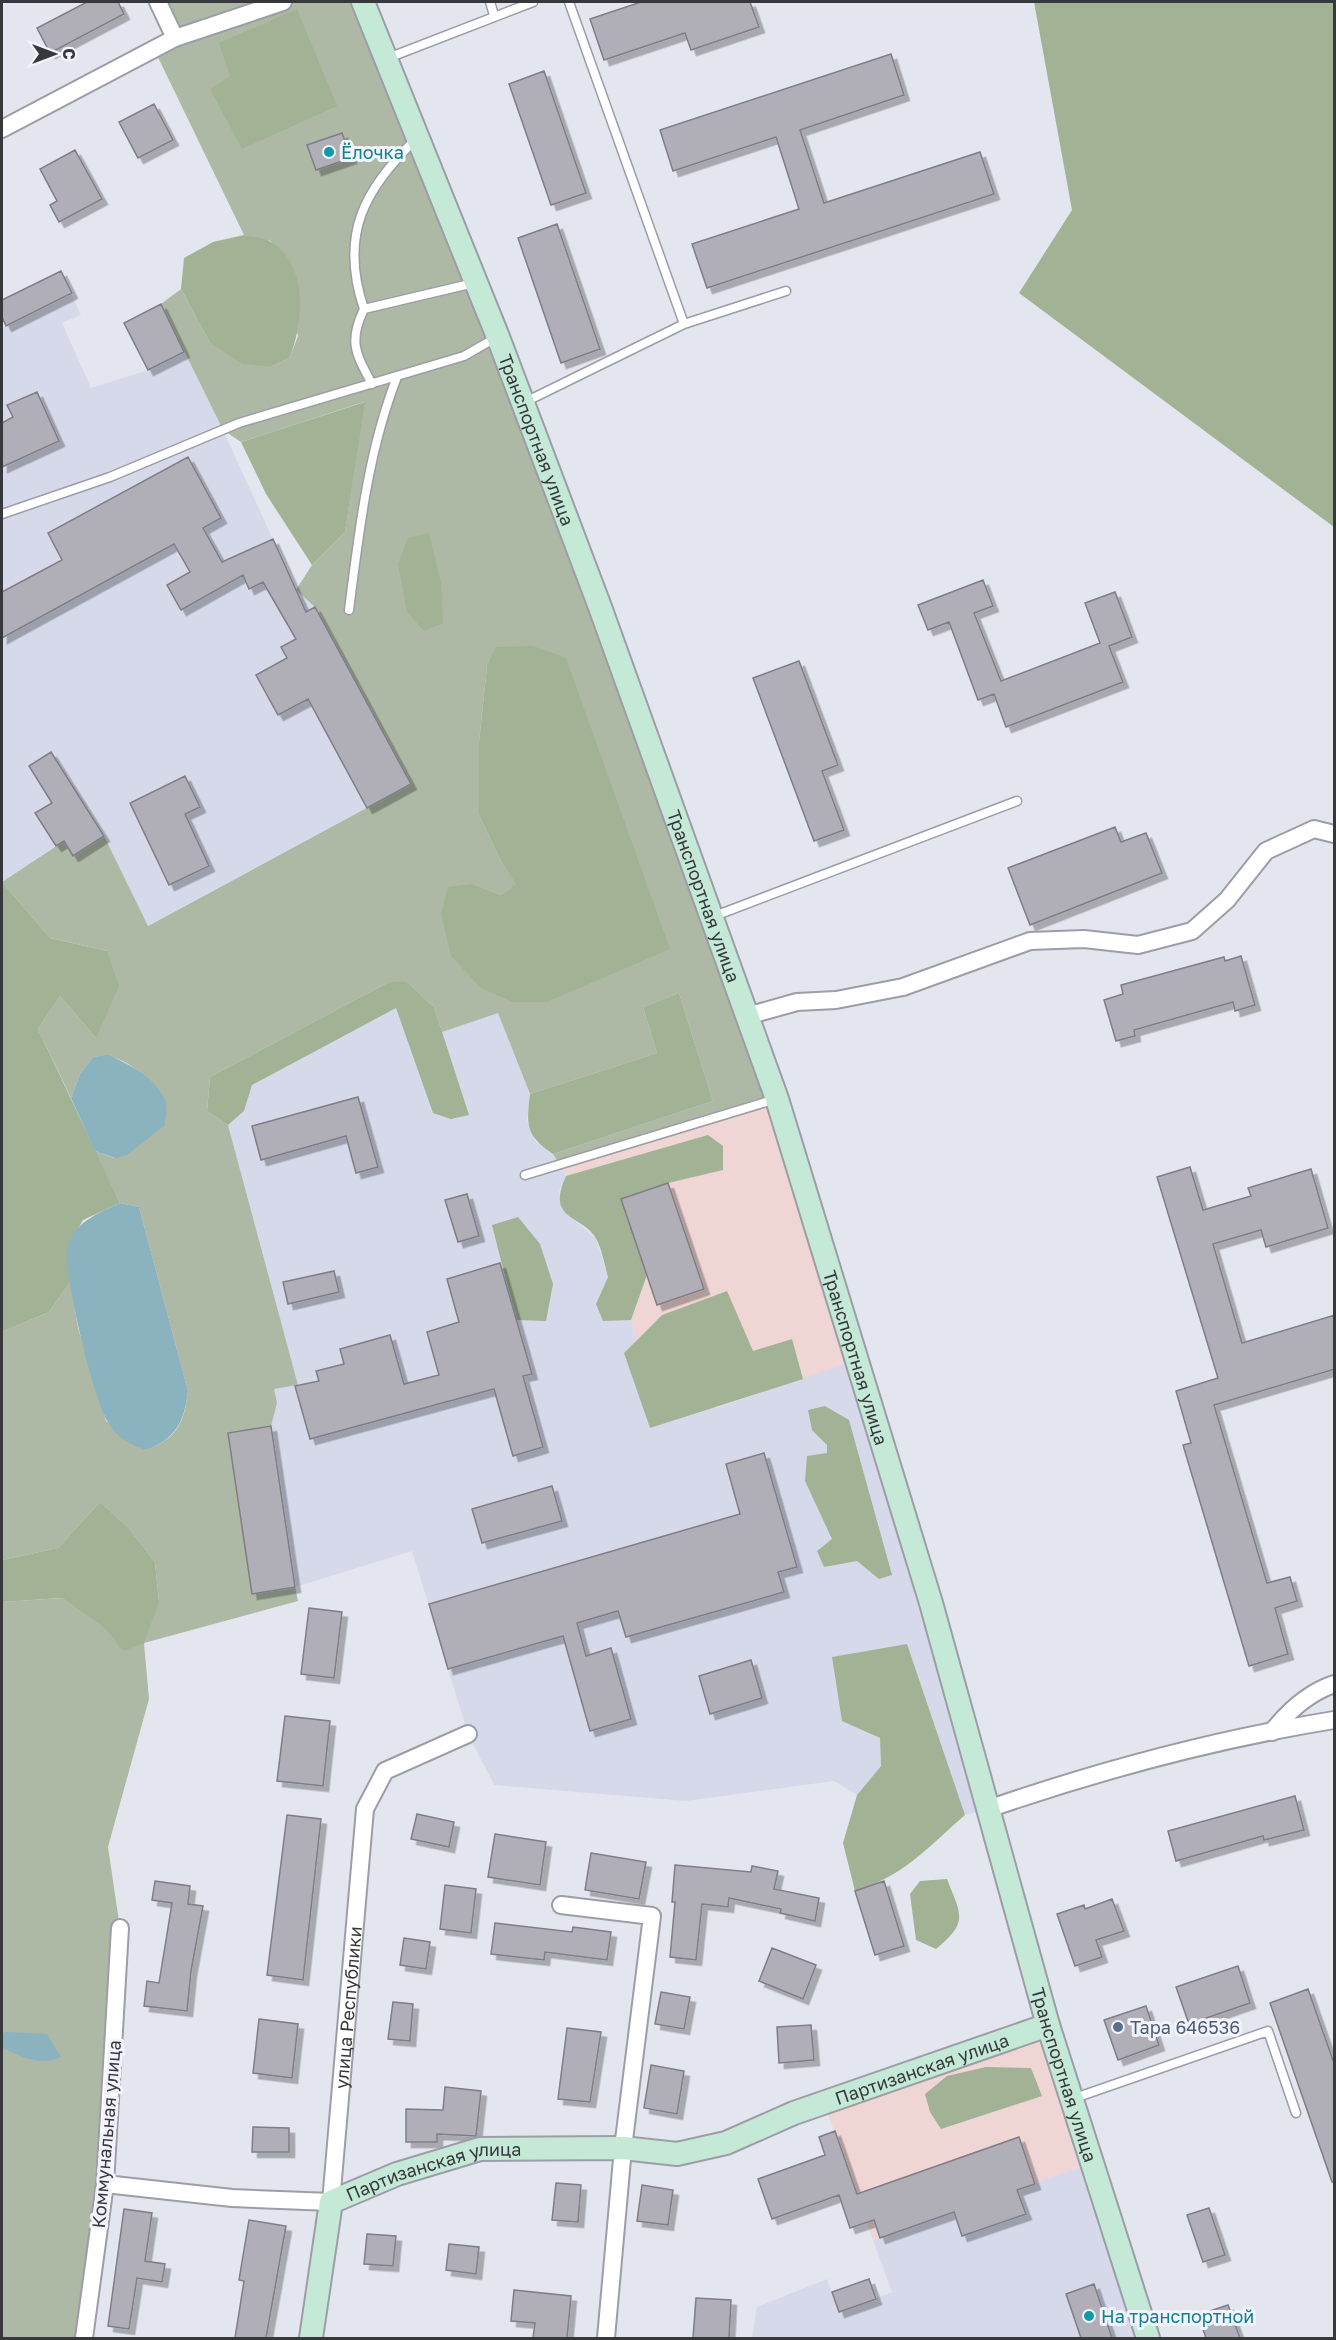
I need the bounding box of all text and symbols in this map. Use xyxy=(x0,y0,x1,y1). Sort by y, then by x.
north arrow xyxy=(24,24,84,84)
text: С xyxy=(59,48,79,60)
place label: Ёлочка xyxy=(341,141,404,163)
marker: Ёлочка xyxy=(322,145,336,159)
street label: Транспортная улица xyxy=(494,351,579,529)
street label: Транспортная улица xyxy=(663,807,745,985)
street label: Транспортная улица xyxy=(819,1267,893,1448)
street label: улица Республики xyxy=(330,1925,366,2090)
street label: Транспортная улица xyxy=(1027,1985,1102,2165)
place label: Тара 646536 xyxy=(1130,2016,1240,2038)
marker: Тара 646536 xyxy=(1111,2020,1125,2034)
street label: Партизанская улица xyxy=(832,2028,1012,2109)
street label: Коммунальная улица xyxy=(87,2039,125,2229)
street label: Партизанская улица xyxy=(343,2138,522,2205)
place label: На транспортной xyxy=(1101,2305,1254,2327)
marker: На транспортной xyxy=(1082,2309,1096,2323)

